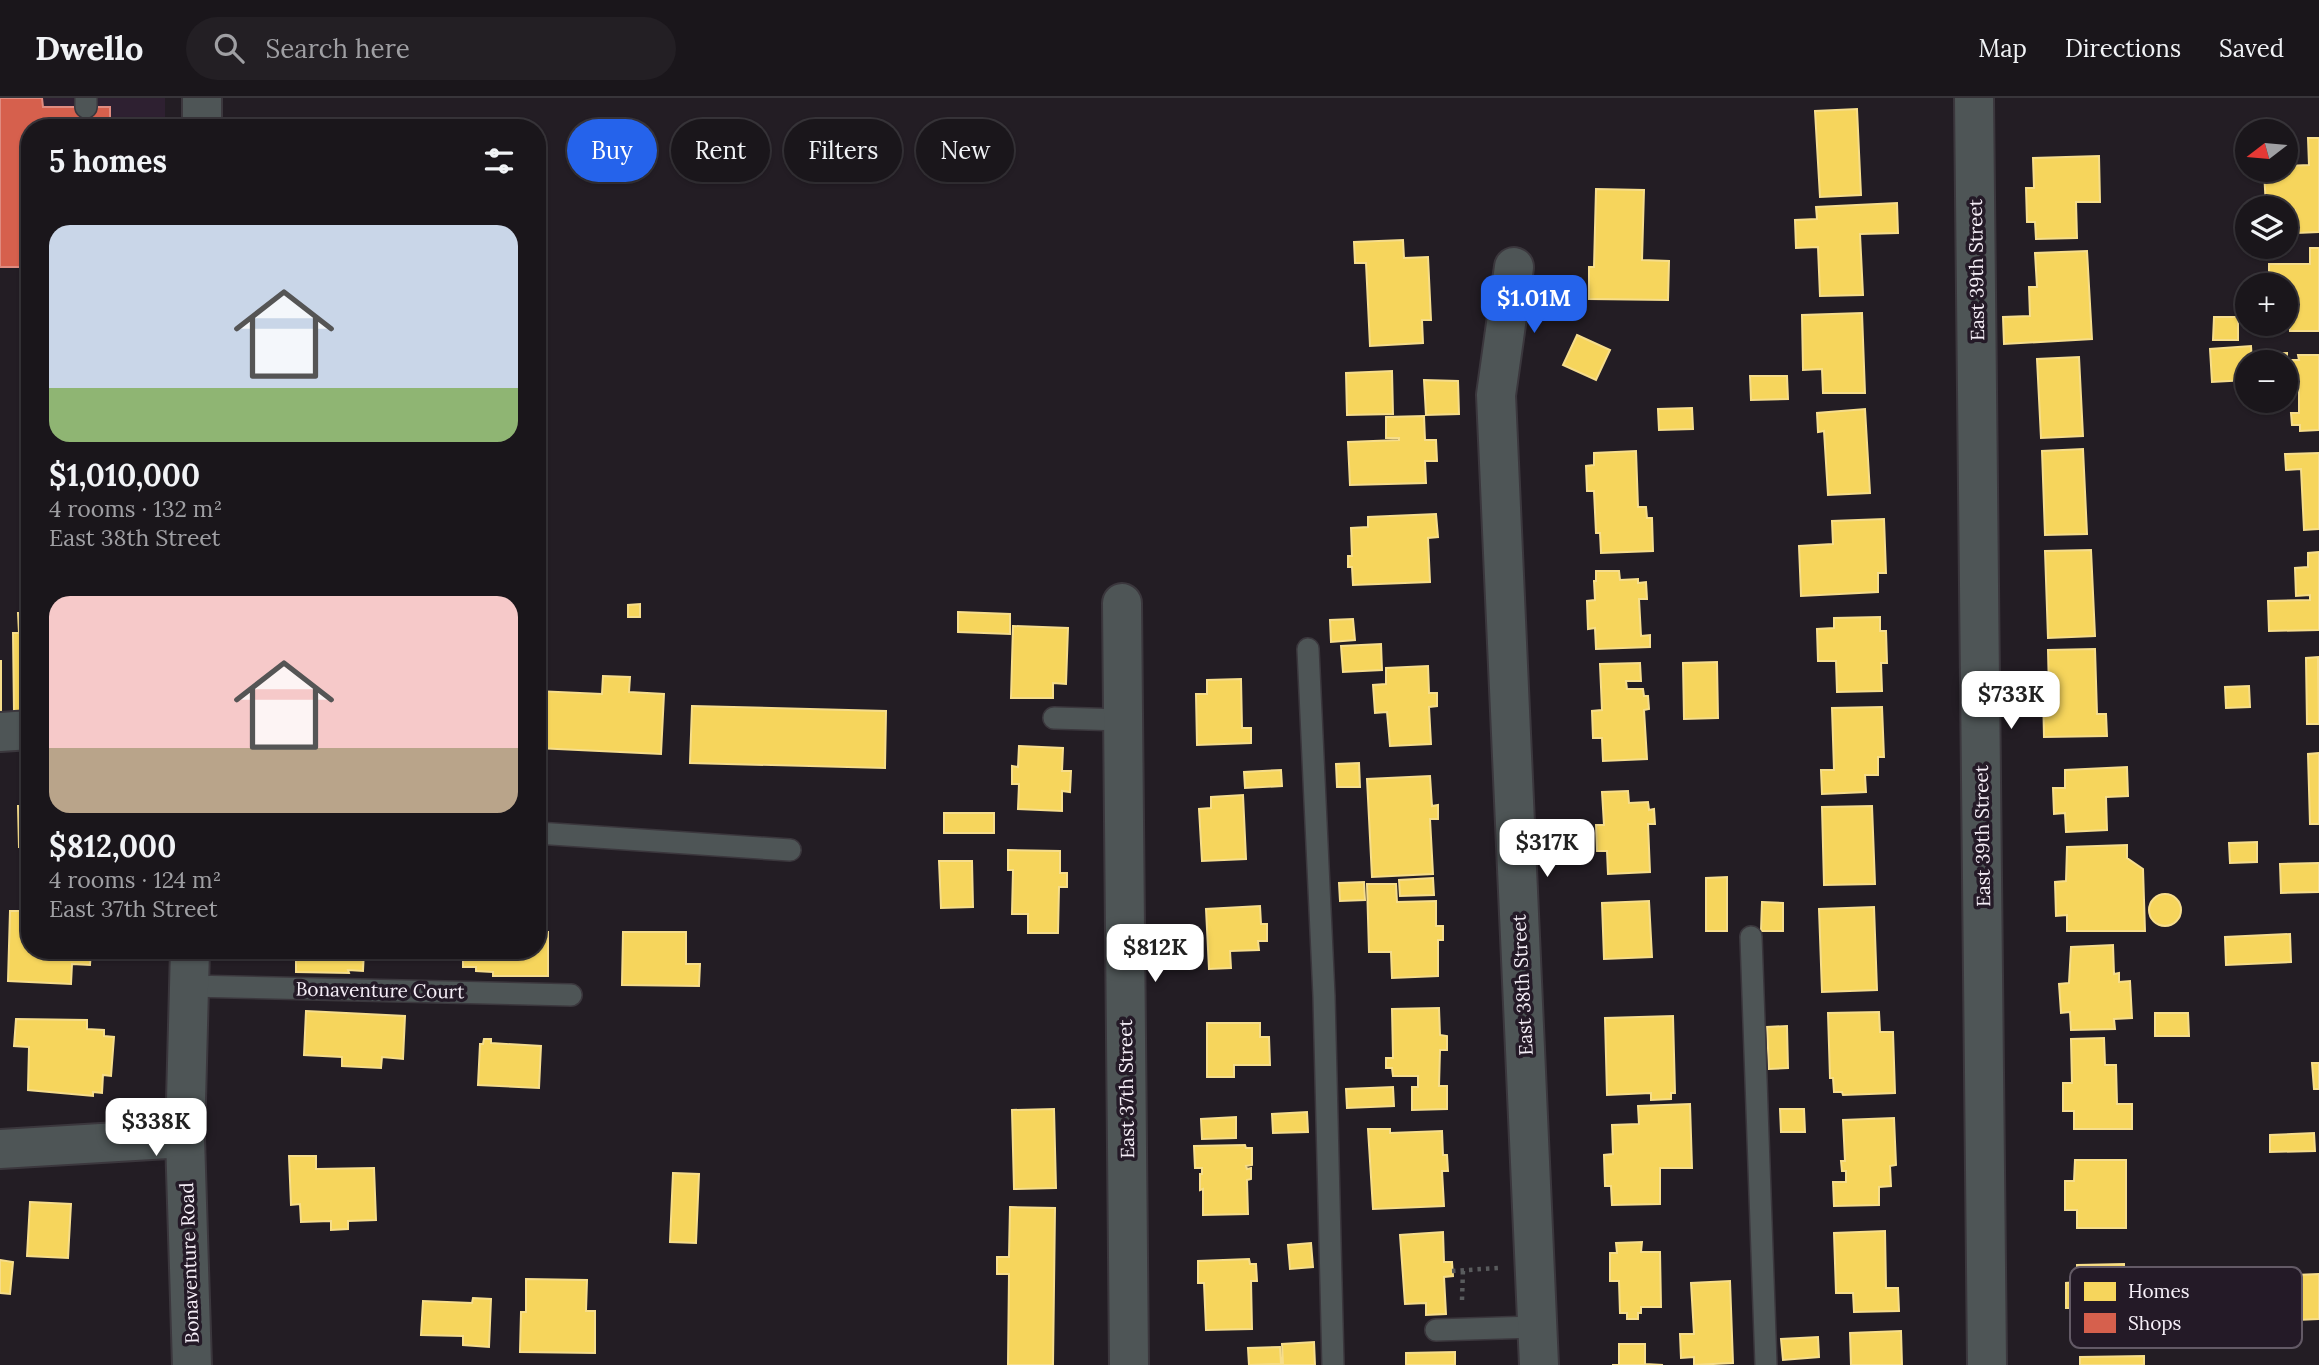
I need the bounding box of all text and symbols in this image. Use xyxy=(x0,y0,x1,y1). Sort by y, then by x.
search box xyxy=(186,17,676,80)
text: Dwello xyxy=(35,27,144,69)
icon: search xyxy=(210,29,248,67)
text: Search here xyxy=(266,32,410,65)
text: Map xyxy=(1978,33,2027,64)
text: Directions xyxy=(2065,33,2181,64)
text: Saved xyxy=(2219,33,2284,64)
chip: Buy xyxy=(567,119,657,182)
chip: Rent xyxy=(671,119,770,182)
chip: Filters xyxy=(784,119,902,182)
chip: New xyxy=(916,119,1014,182)
north arrow xyxy=(2235,119,2298,182)
map controls xyxy=(2235,119,2298,413)
text: 5 homes xyxy=(49,142,167,180)
icon: filters xyxy=(480,142,518,180)
button: layers xyxy=(2235,196,2298,259)
street label: East 39th Street xyxy=(1963,198,1989,341)
icon: home xyxy=(221,271,347,397)
button: + xyxy=(2235,273,2298,336)
pin: $1.01M xyxy=(1477,275,1591,335)
text: $1.01M xyxy=(1497,283,1571,312)
button: − xyxy=(2235,350,2298,413)
text: $1,010,000 xyxy=(49,456,200,494)
text: 4 rooms · 132 m² xyxy=(49,494,222,523)
text: East 38th Street xyxy=(49,523,220,552)
icon: home xyxy=(221,642,347,768)
pin: $733K xyxy=(1962,672,2060,731)
text: $733K xyxy=(1978,679,2044,708)
street label: East 39th Street xyxy=(1969,764,1995,907)
pin: $317K xyxy=(1498,820,1596,879)
text: $812,000 xyxy=(49,827,176,865)
text: $317K xyxy=(1516,827,1578,856)
text: 4 rooms · 124 m² xyxy=(49,865,221,894)
text: East 37th Street xyxy=(49,894,218,923)
street label: East 38th Street xyxy=(1506,913,1538,1056)
pin: $812K xyxy=(1106,924,1204,984)
text: $812K xyxy=(1123,932,1187,961)
street label: Bonaventure Court xyxy=(295,977,465,1003)
street label: East 37th Street xyxy=(1113,1019,1139,1159)
pin: $338K xyxy=(107,1098,205,1158)
text: $338K xyxy=(122,1106,190,1135)
street label: Bonaventure Road xyxy=(174,1182,204,1344)
legend xyxy=(2070,1267,2302,1348)
text: Homes xyxy=(2128,1279,2190,1303)
text: Shops xyxy=(2128,1311,2182,1335)

